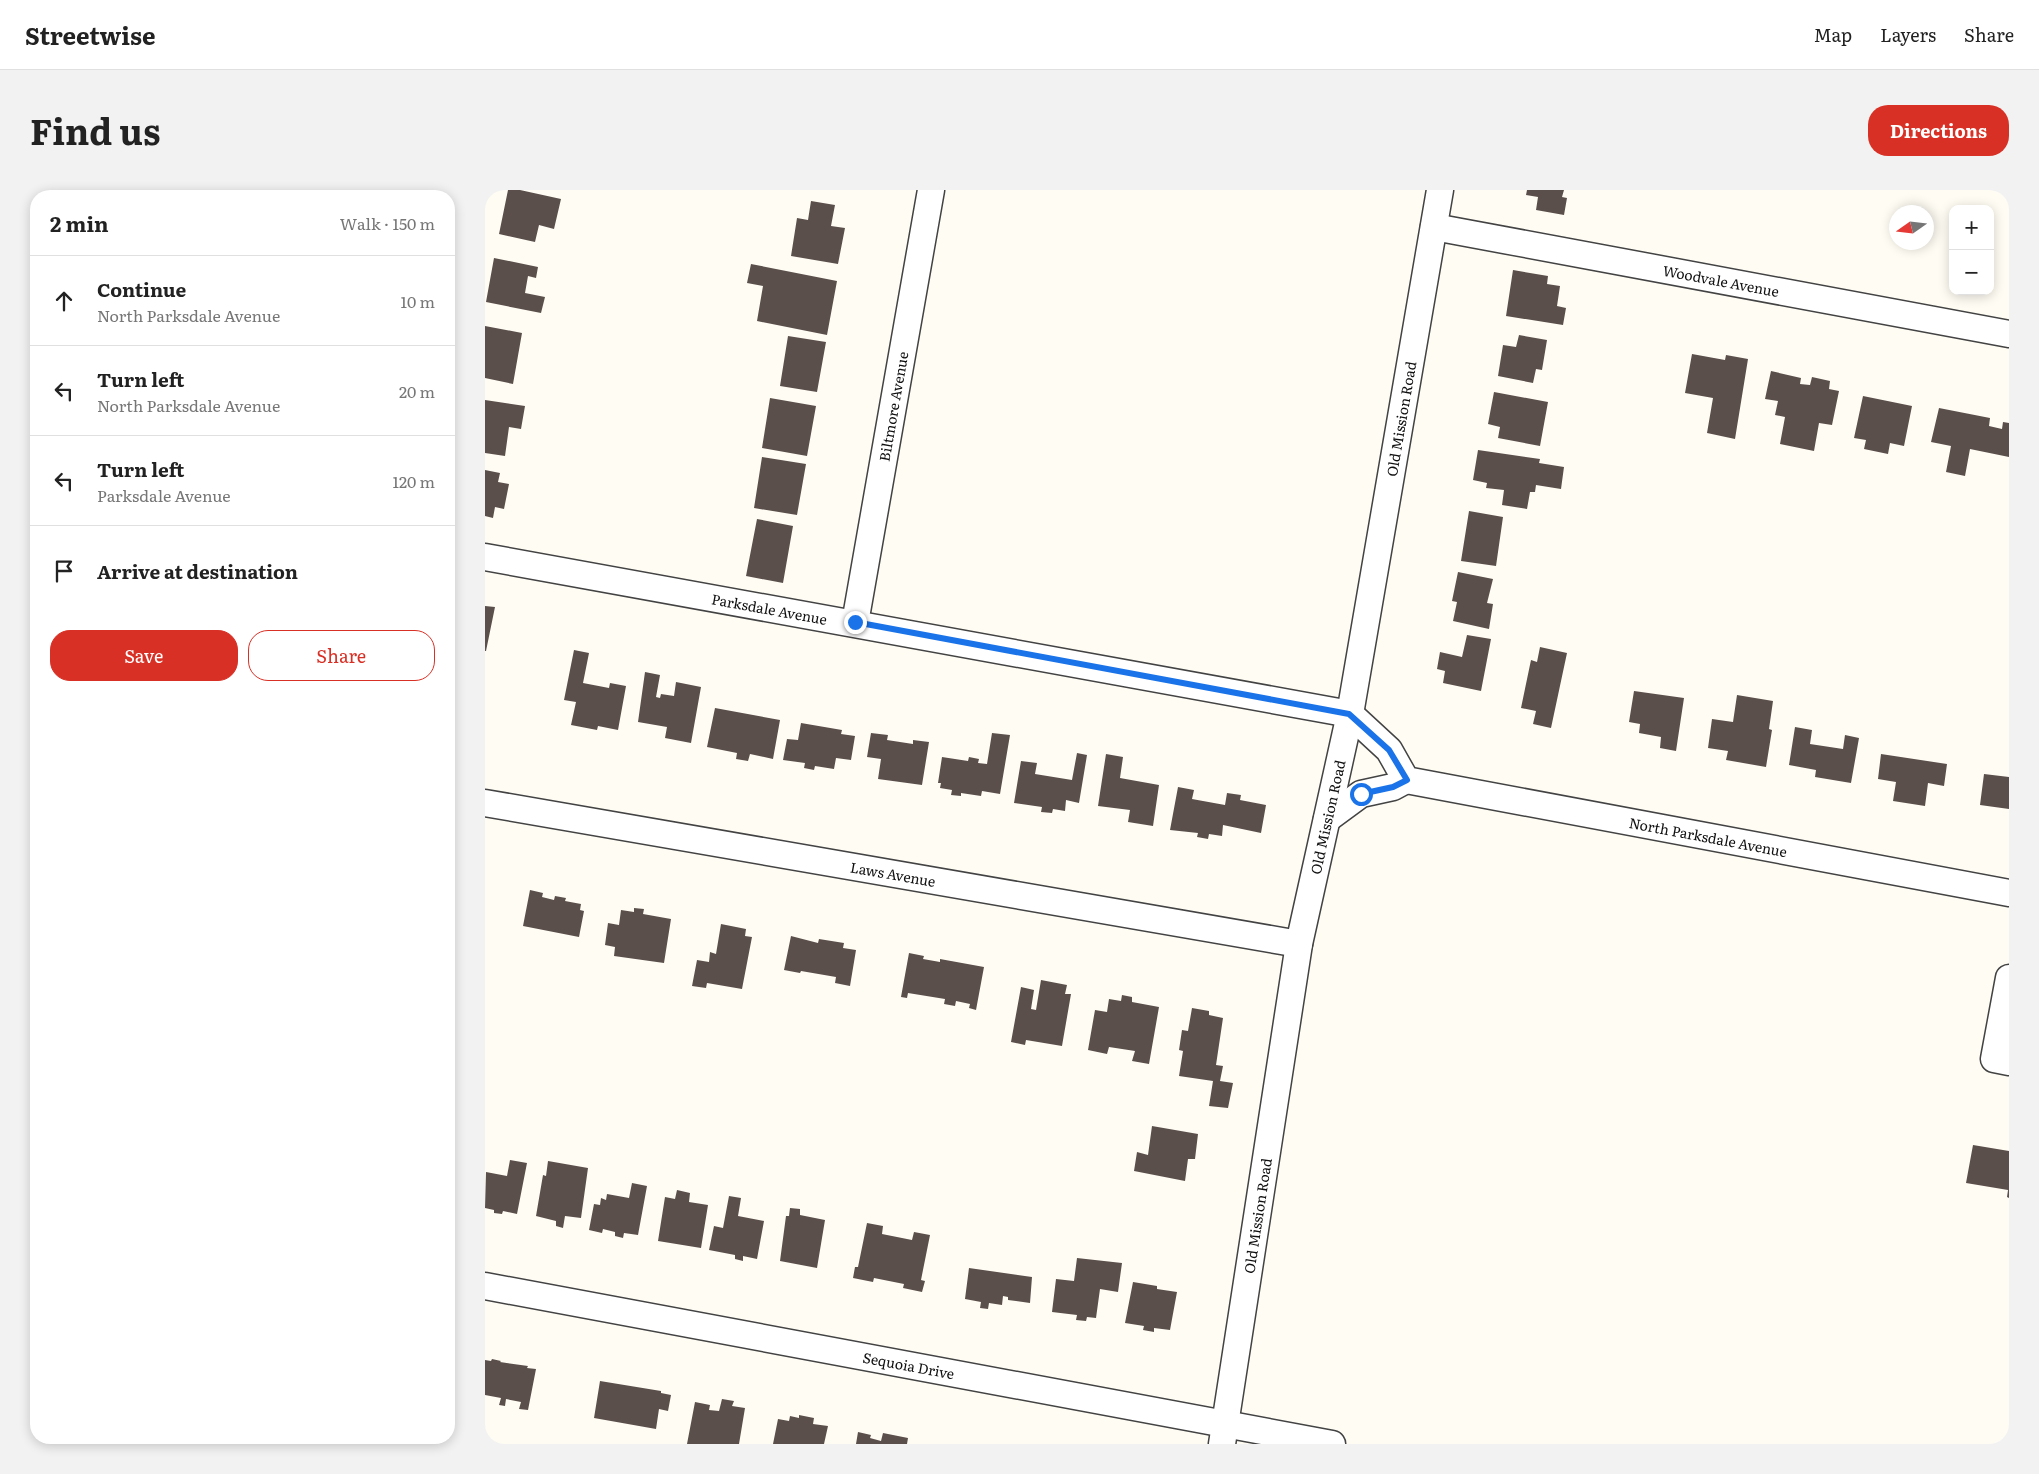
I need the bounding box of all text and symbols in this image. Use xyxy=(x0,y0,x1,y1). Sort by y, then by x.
text: Streetwise xyxy=(25,17,155,52)
text: Map xyxy=(1814,21,1852,48)
text: Layers xyxy=(1880,21,1936,48)
text: Share xyxy=(1964,21,2014,48)
text: Find us xyxy=(30,104,160,156)
button: Directions xyxy=(1868,105,2009,156)
north arrow xyxy=(1889,205,1934,250)
map controls xyxy=(1949,205,1994,295)
button: + xyxy=(1949,205,1994,250)
text: 2 min xyxy=(50,207,109,238)
text: Walk · 150 m xyxy=(340,211,435,235)
button: − xyxy=(1949,250,1994,295)
street label: Woodvale Avenue xyxy=(1661,260,1781,301)
text: Continue xyxy=(97,275,186,303)
icon: ahead xyxy=(50,287,78,315)
text: 10 m xyxy=(401,289,435,313)
text: North Parksdale Avenue xyxy=(97,303,280,327)
street label: Biltmore Avenue xyxy=(874,350,912,463)
street label: Old Mission Road xyxy=(1381,359,1420,478)
text: Turn left xyxy=(97,365,184,393)
icon: left xyxy=(50,377,78,405)
text: 20 m xyxy=(399,379,435,403)
text: North Parksdale Avenue xyxy=(97,393,280,417)
text: Turn left xyxy=(97,455,184,483)
icon: left xyxy=(50,467,78,495)
text: 120 m xyxy=(392,469,435,493)
text: Parksdale Avenue xyxy=(97,483,231,507)
icon: arrive xyxy=(50,557,78,585)
text: Arrive at destination xyxy=(97,557,298,585)
street label: Parksdale Avenue xyxy=(710,588,829,629)
route end xyxy=(844,611,867,634)
button: Save xyxy=(50,630,238,681)
button: Share xyxy=(248,630,435,681)
street label: Old Mission Road xyxy=(1305,758,1350,876)
route start xyxy=(1350,783,1373,806)
street label: North Parksdale Avenue xyxy=(1627,812,1789,861)
street label: Laws Avenue xyxy=(849,856,937,891)
street label: Old Mission Road xyxy=(1238,1156,1276,1275)
street label: Sequoia Drive xyxy=(861,1347,956,1383)

